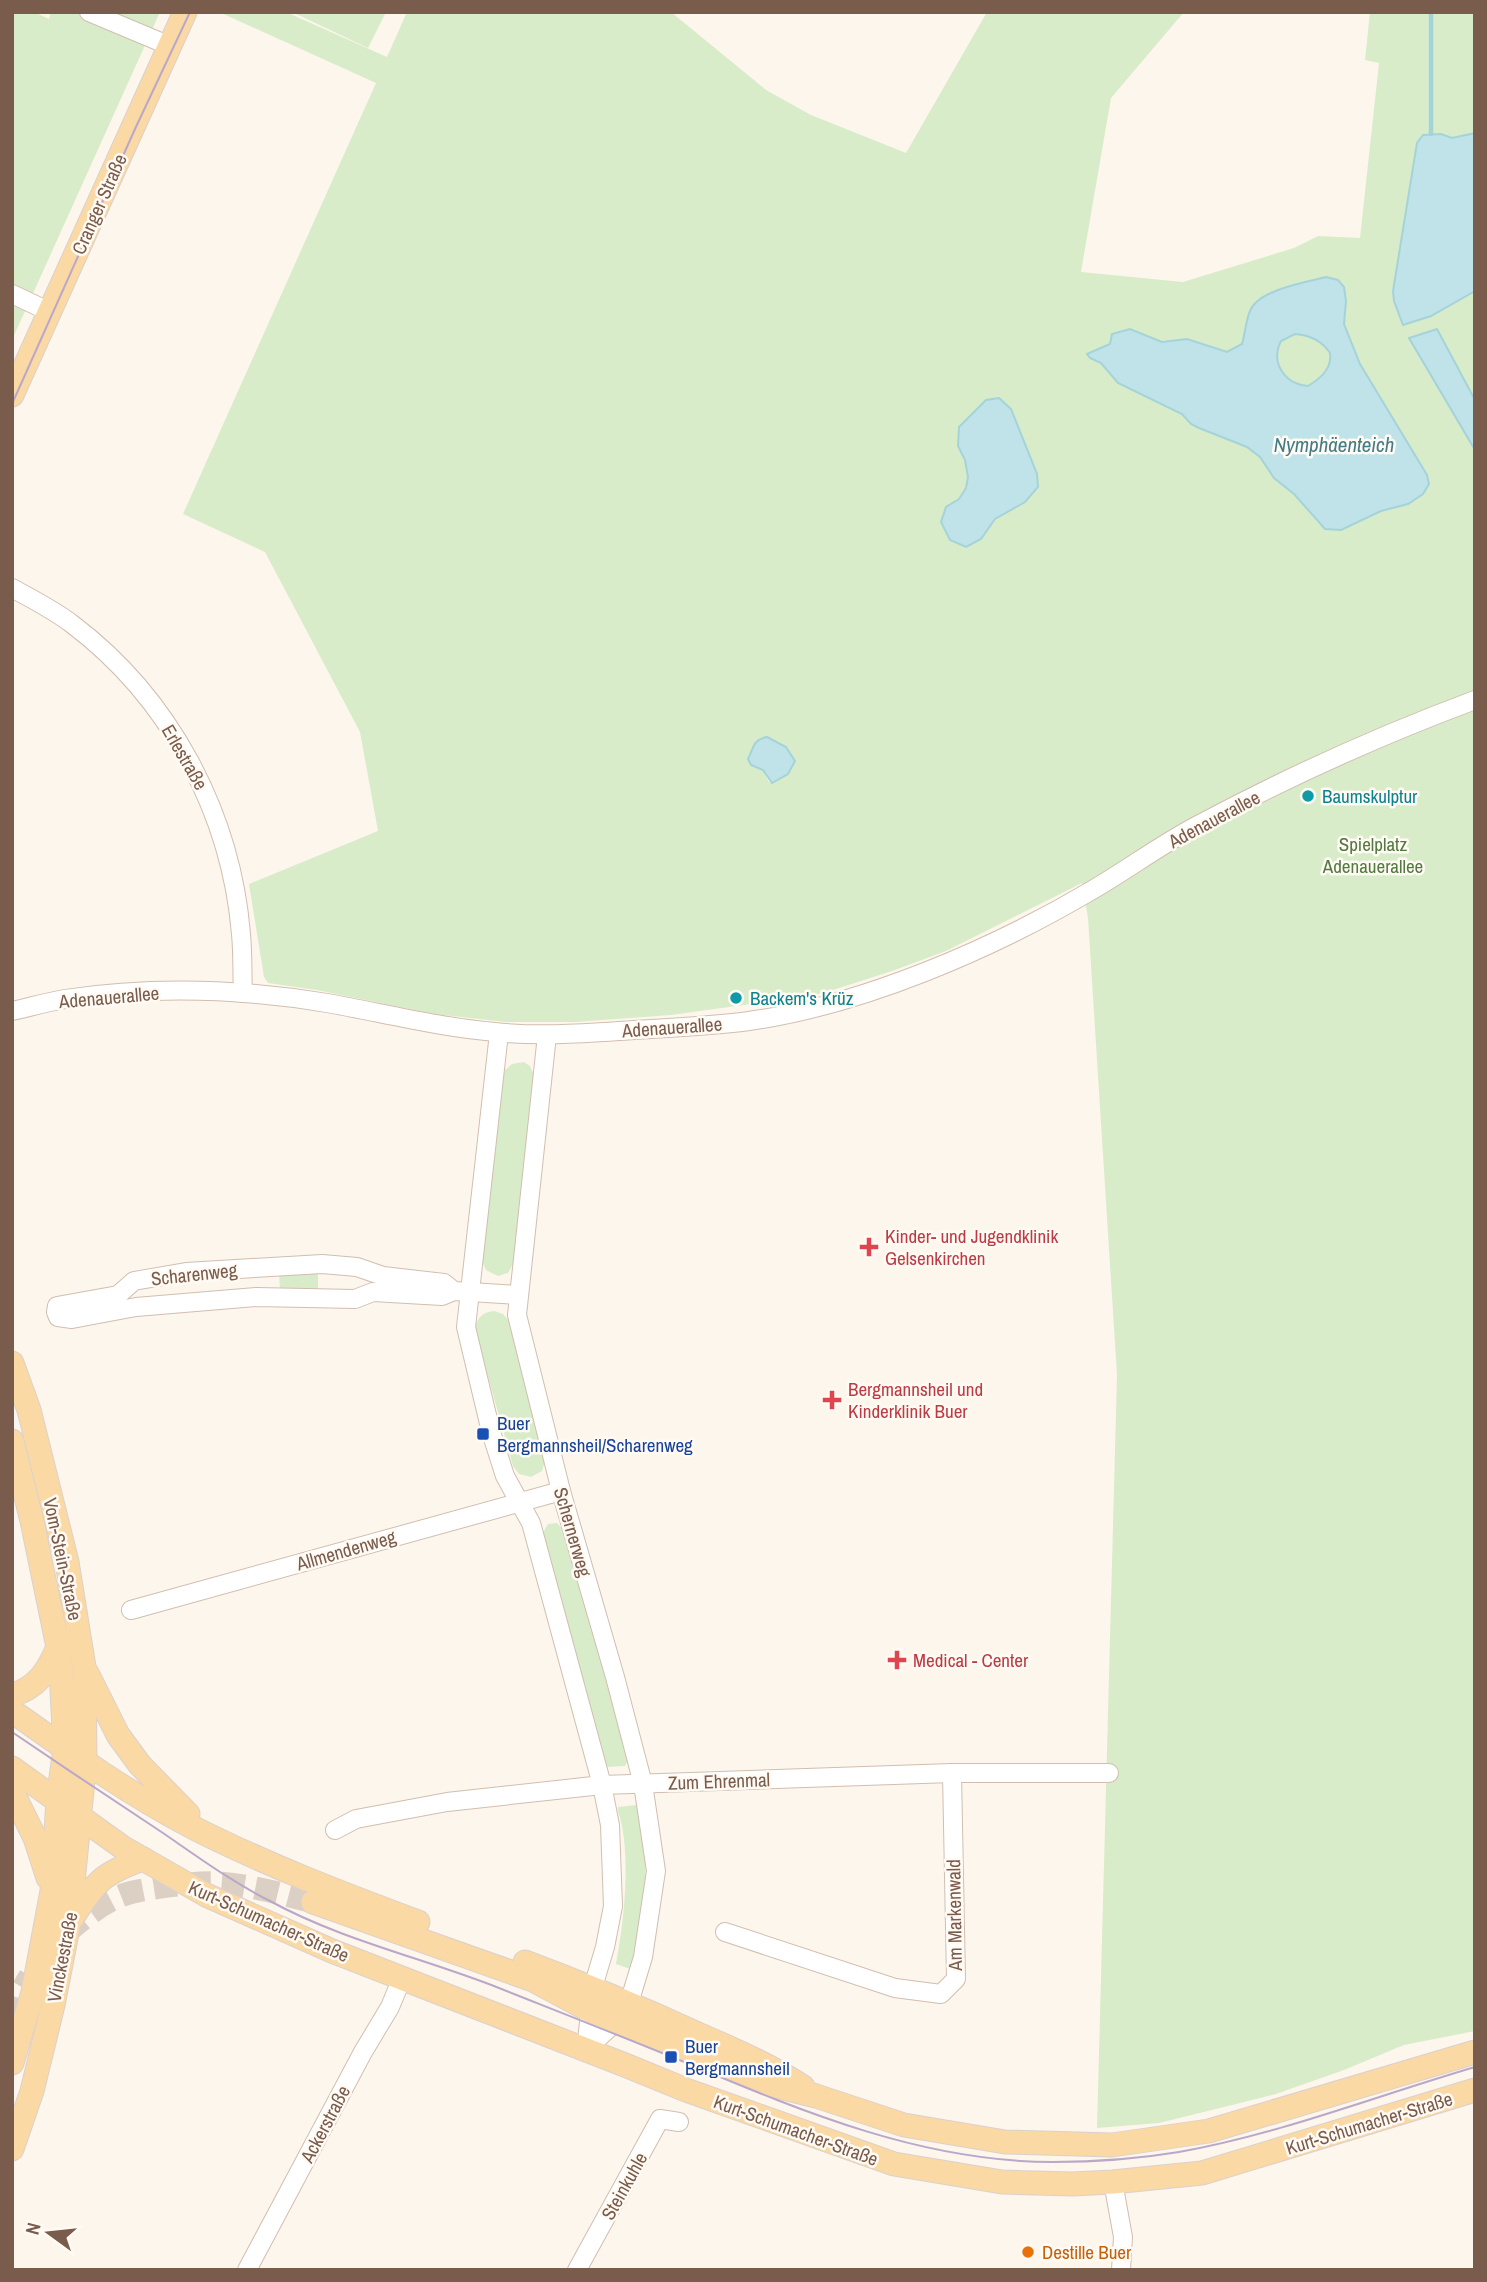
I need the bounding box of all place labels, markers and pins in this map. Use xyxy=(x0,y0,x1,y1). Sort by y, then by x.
place label: Baumskulptur xyxy=(1322,783,1418,809)
marker: Baumskulptur xyxy=(1300,788,1316,804)
place label: Backem's Krüz xyxy=(750,985,854,1011)
marker: Backem's Krüz xyxy=(728,990,744,1006)
place label: Kinder- und Jugendklinik Gelsenkirchen xyxy=(885,1223,1058,1271)
marker: Kinder- und Jugendklinik Gelsenkirchen xyxy=(859,1237,879,1257)
place label: Bergmannsheil und Kinderklinik Buer xyxy=(848,1376,983,1424)
marker: Bergmannsheil und Kinderklinik Buer xyxy=(822,1390,842,1410)
place label: Buer Bergmannsheil/Scharenweg xyxy=(497,1410,693,1458)
marker: Buer Bergmannsheil/Scharenweg xyxy=(475,1426,491,1442)
place label: Medical - Center xyxy=(913,1647,1029,1673)
marker: Medical - Center xyxy=(887,1650,907,1670)
place label: Buer Bergmannsheil xyxy=(685,2033,790,2081)
marker: Buer Bergmannsheil xyxy=(663,2049,679,2065)
place label: Destille Buer xyxy=(1042,2239,1132,2265)
marker: Destille Buer xyxy=(1020,2244,1036,2260)

